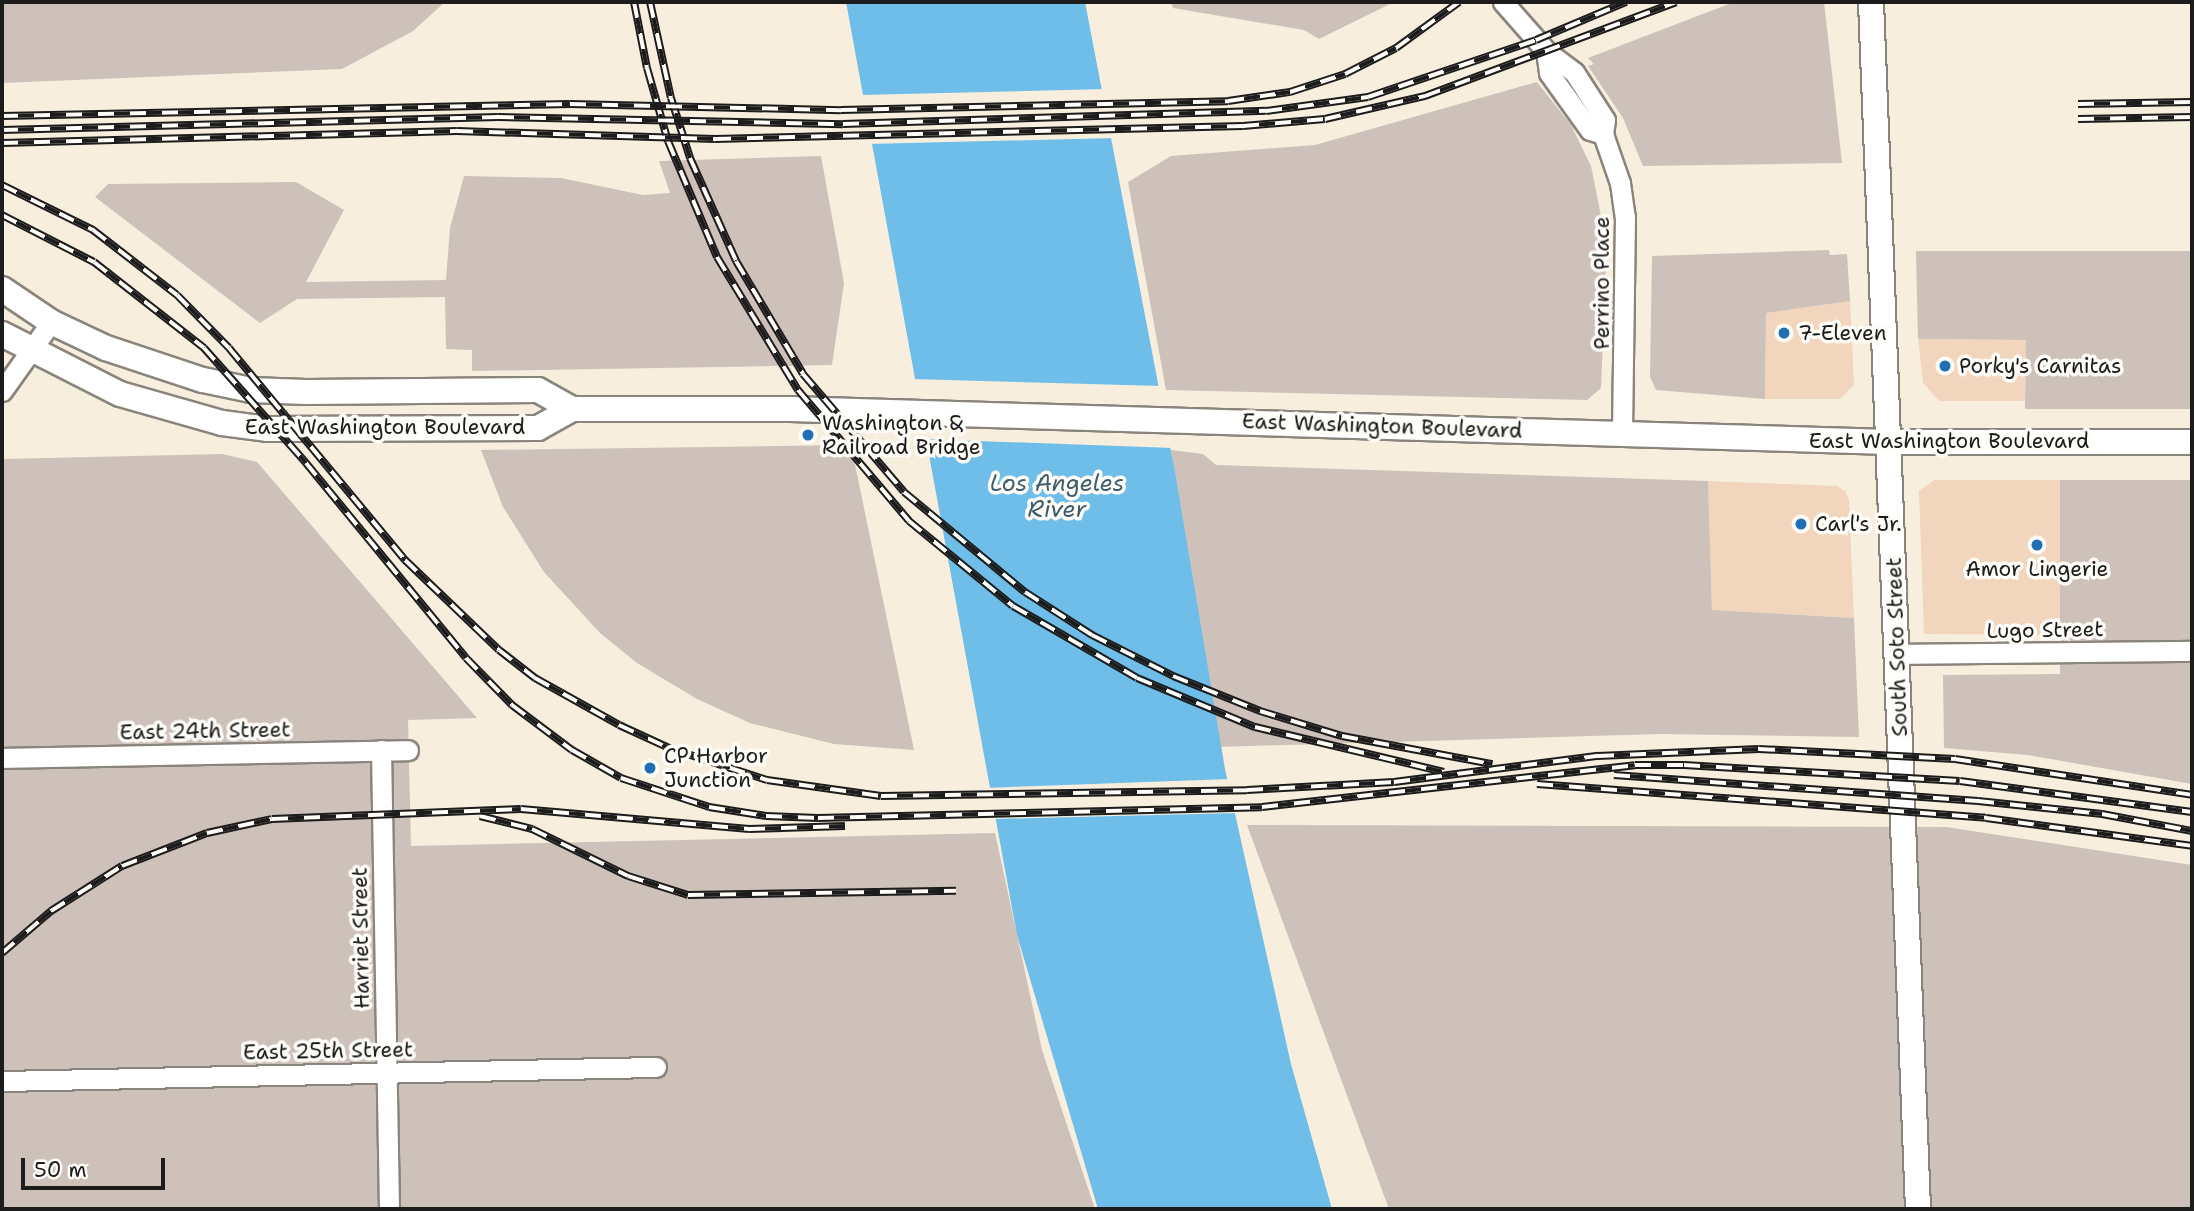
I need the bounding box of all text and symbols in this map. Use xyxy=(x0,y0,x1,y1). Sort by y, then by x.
street label: Perrino Place xyxy=(1589,216,1615,350)
place label: 7-Eleven xyxy=(1798,320,1887,346)
marker: 7-Eleven xyxy=(1776,325,1792,341)
place label: Porky's Carnitas xyxy=(1959,353,2122,379)
marker: Porky's Carnitas xyxy=(1937,358,1953,374)
street label: East Washington Boulevard xyxy=(1241,409,1523,443)
place label: Washington & Railroad Bridge xyxy=(822,410,981,460)
street label: East Washington Boulevard xyxy=(245,414,525,440)
marker: Washington & Railroad Bridge xyxy=(800,427,816,443)
street label: East Washington Boulevard xyxy=(1809,428,2089,454)
water label: Los Angeles River xyxy=(990,469,1124,523)
place label: Carl's Jr. xyxy=(1815,511,1902,537)
marker: Carl's Jr. xyxy=(1793,516,1809,532)
marker: Amor Lingerie xyxy=(2029,537,2045,553)
place label: Amor Lingerie xyxy=(1966,556,2108,582)
street label: South Soto Street xyxy=(1881,557,1913,737)
street label: Lugo Street xyxy=(1986,616,2104,644)
street label: East 24th Street xyxy=(119,717,291,745)
place label: CP Harbor Junction xyxy=(664,743,768,793)
marker: CP Harbor Junction xyxy=(642,760,658,776)
street label: Harriet Street xyxy=(347,867,375,1009)
street label: East 25th Street xyxy=(243,1037,413,1065)
scale bar xyxy=(24,1144,168,1188)
text: 50 m xyxy=(34,1156,87,1184)

